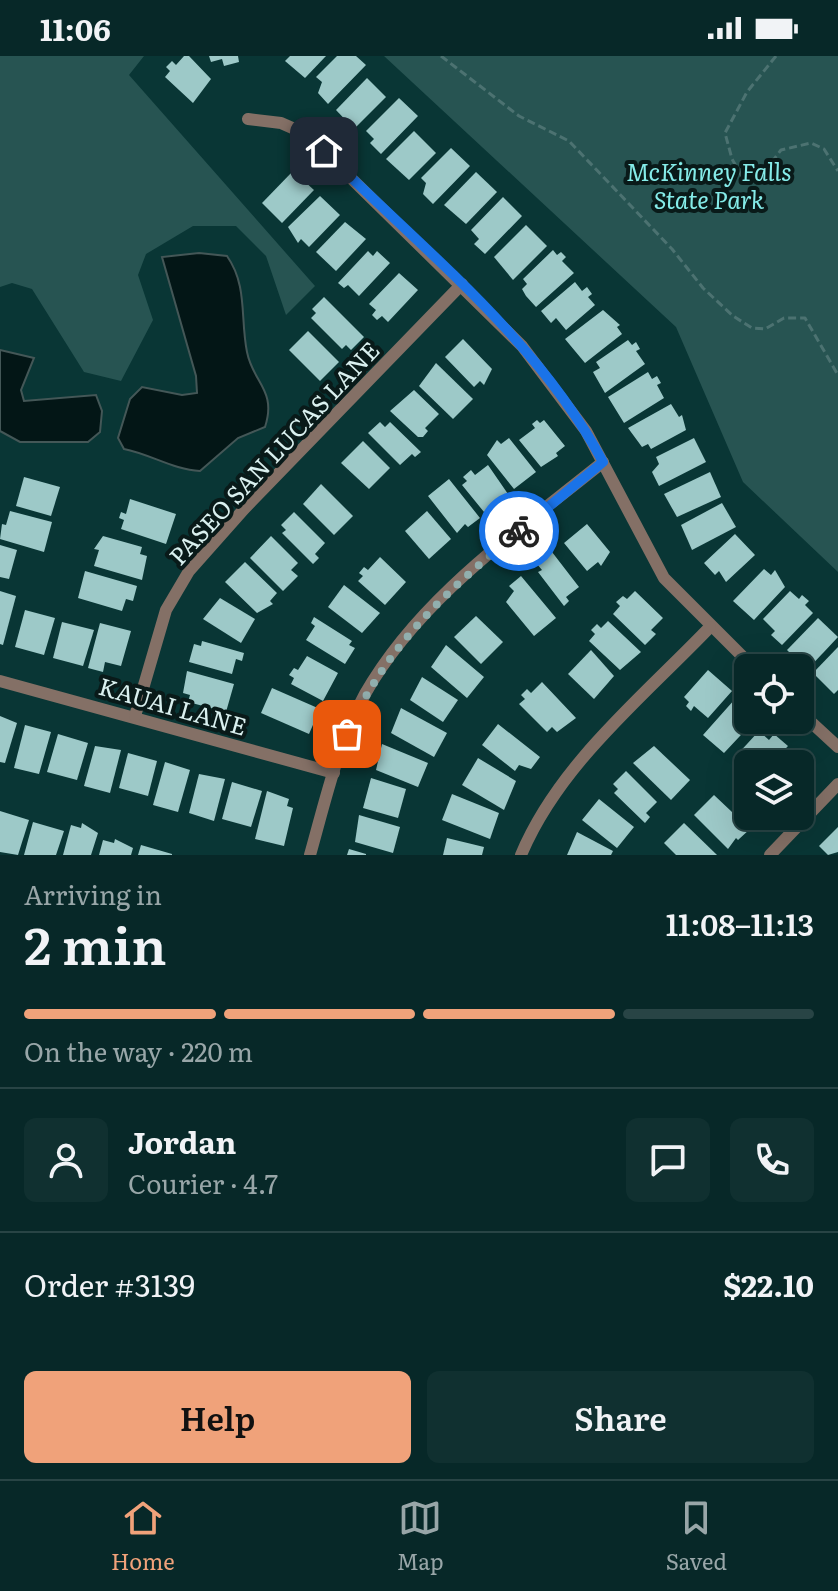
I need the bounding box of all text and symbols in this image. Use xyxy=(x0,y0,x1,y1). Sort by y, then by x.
text: 11:06 xyxy=(40,6,111,50)
pin xyxy=(290,117,358,185)
icon: home xyxy=(302,129,346,173)
park label: McKinney Falls State Park xyxy=(626,153,792,216)
street label: PASEO SAN LUCAS LANE xyxy=(160,332,386,572)
courier xyxy=(479,491,559,571)
icon: bike xyxy=(497,509,541,553)
map controls xyxy=(734,654,814,830)
button: locate xyxy=(734,654,814,734)
street label: KAUAI LANE xyxy=(95,667,251,743)
pin xyxy=(313,700,381,768)
icon: bag xyxy=(325,712,369,756)
button: layers xyxy=(734,750,814,830)
text: Arriving in xyxy=(24,874,162,913)
text: 11:08–11:13 xyxy=(666,901,814,945)
text: 2 min xyxy=(24,904,167,981)
text: On the way · 220 m xyxy=(24,1031,253,1070)
button: person xyxy=(24,1118,108,1202)
button: chat xyxy=(626,1118,710,1202)
button: phone xyxy=(730,1118,814,1202)
text: Jordan xyxy=(128,1119,236,1163)
text: Courier · 4.7 xyxy=(128,1163,278,1202)
text: Order #3139 xyxy=(24,1262,195,1306)
text: $22.10 xyxy=(723,1262,814,1306)
button: Help xyxy=(24,1371,411,1463)
button: Share xyxy=(427,1371,814,1463)
tab: Home xyxy=(111,1496,175,1577)
tab: Map xyxy=(397,1496,444,1577)
tab: Saved xyxy=(666,1496,727,1577)

